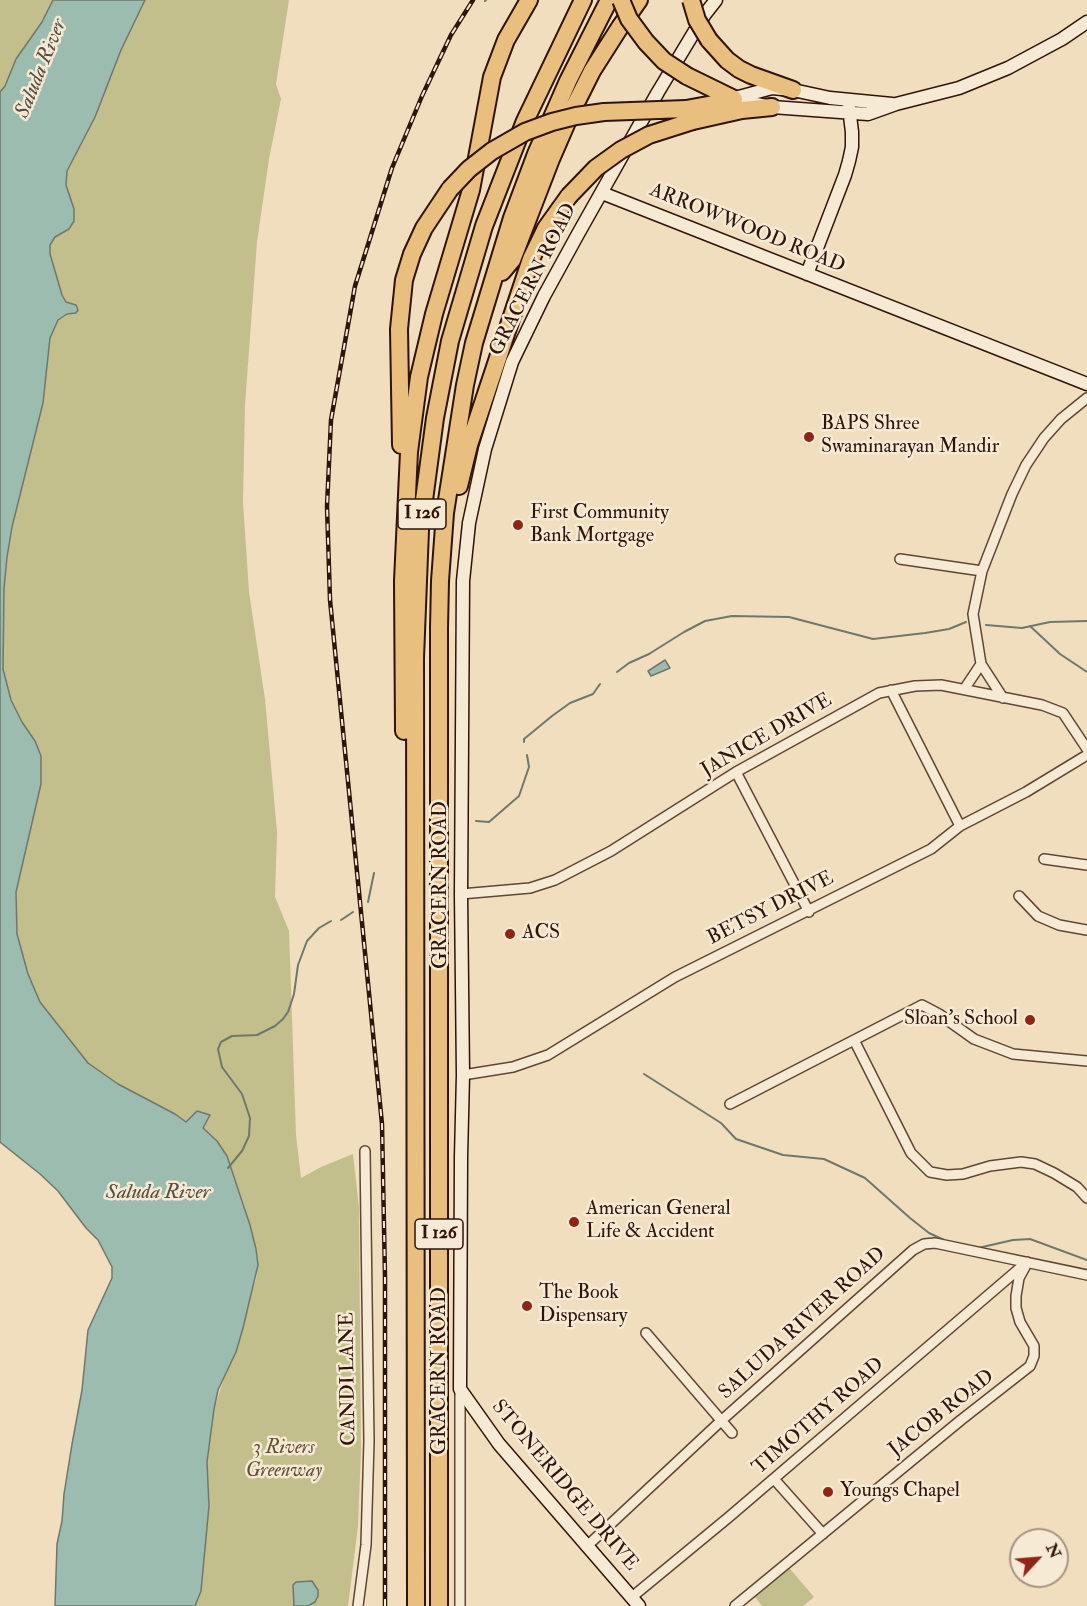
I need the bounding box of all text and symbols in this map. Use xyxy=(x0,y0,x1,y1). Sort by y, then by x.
water label: Saluda River xyxy=(11,16,73,122)
street label: ARROWWOOD ROAD xyxy=(646,179,848,279)
street label: GRACERN ROAD xyxy=(485,200,583,360)
place label: BAPS Shree Swaminarayan Mandir xyxy=(821,413,999,460)
marker: BAPS Shree Swaminarayan Mandir xyxy=(802,430,816,444)
road number: I 126 xyxy=(398,499,446,529)
place label: First Community Bank Mortgage xyxy=(530,502,669,549)
marker: First Community Bank Mortgage xyxy=(511,518,525,532)
street label: JANICE DRIVE xyxy=(697,689,837,783)
street label: GRACERN ROAD xyxy=(430,801,454,969)
street label: BETSY DRIVE xyxy=(704,867,838,951)
place label: ACS xyxy=(522,922,560,946)
marker: ACS xyxy=(503,927,517,941)
place label: Sloan's School xyxy=(904,1008,1018,1032)
marker: Sloan's School xyxy=(1023,1013,1037,1027)
water label: Saluda River xyxy=(106,1180,210,1206)
place label: American General Life & Accident xyxy=(586,1198,731,1245)
marker: American General Life & Accident xyxy=(567,1215,581,1229)
road number: I 126 xyxy=(415,1219,463,1249)
street label: SALUDA RIVER ROAD xyxy=(715,1243,891,1405)
place label: The Book Dispensary xyxy=(539,1282,628,1329)
street label: GRACERN ROAD xyxy=(429,1287,453,1455)
marker: The Book Dispensary xyxy=(520,1299,534,1313)
street label: CANDI LANE xyxy=(336,1312,362,1446)
street label: TIMOTHY ROAD xyxy=(748,1353,890,1481)
street label: JACOB ROAD xyxy=(884,1365,1000,1463)
street label: STONERIDGE DRIVE xyxy=(486,1396,642,1576)
park label: 3 Rivers Greenway xyxy=(246,1437,322,1484)
place label: Youngs Chapel xyxy=(840,1480,960,1504)
marker: Youngs Chapel xyxy=(821,1485,835,1499)
north arrow xyxy=(1009,1528,1069,1588)
text: N xyxy=(1041,1540,1066,1562)

